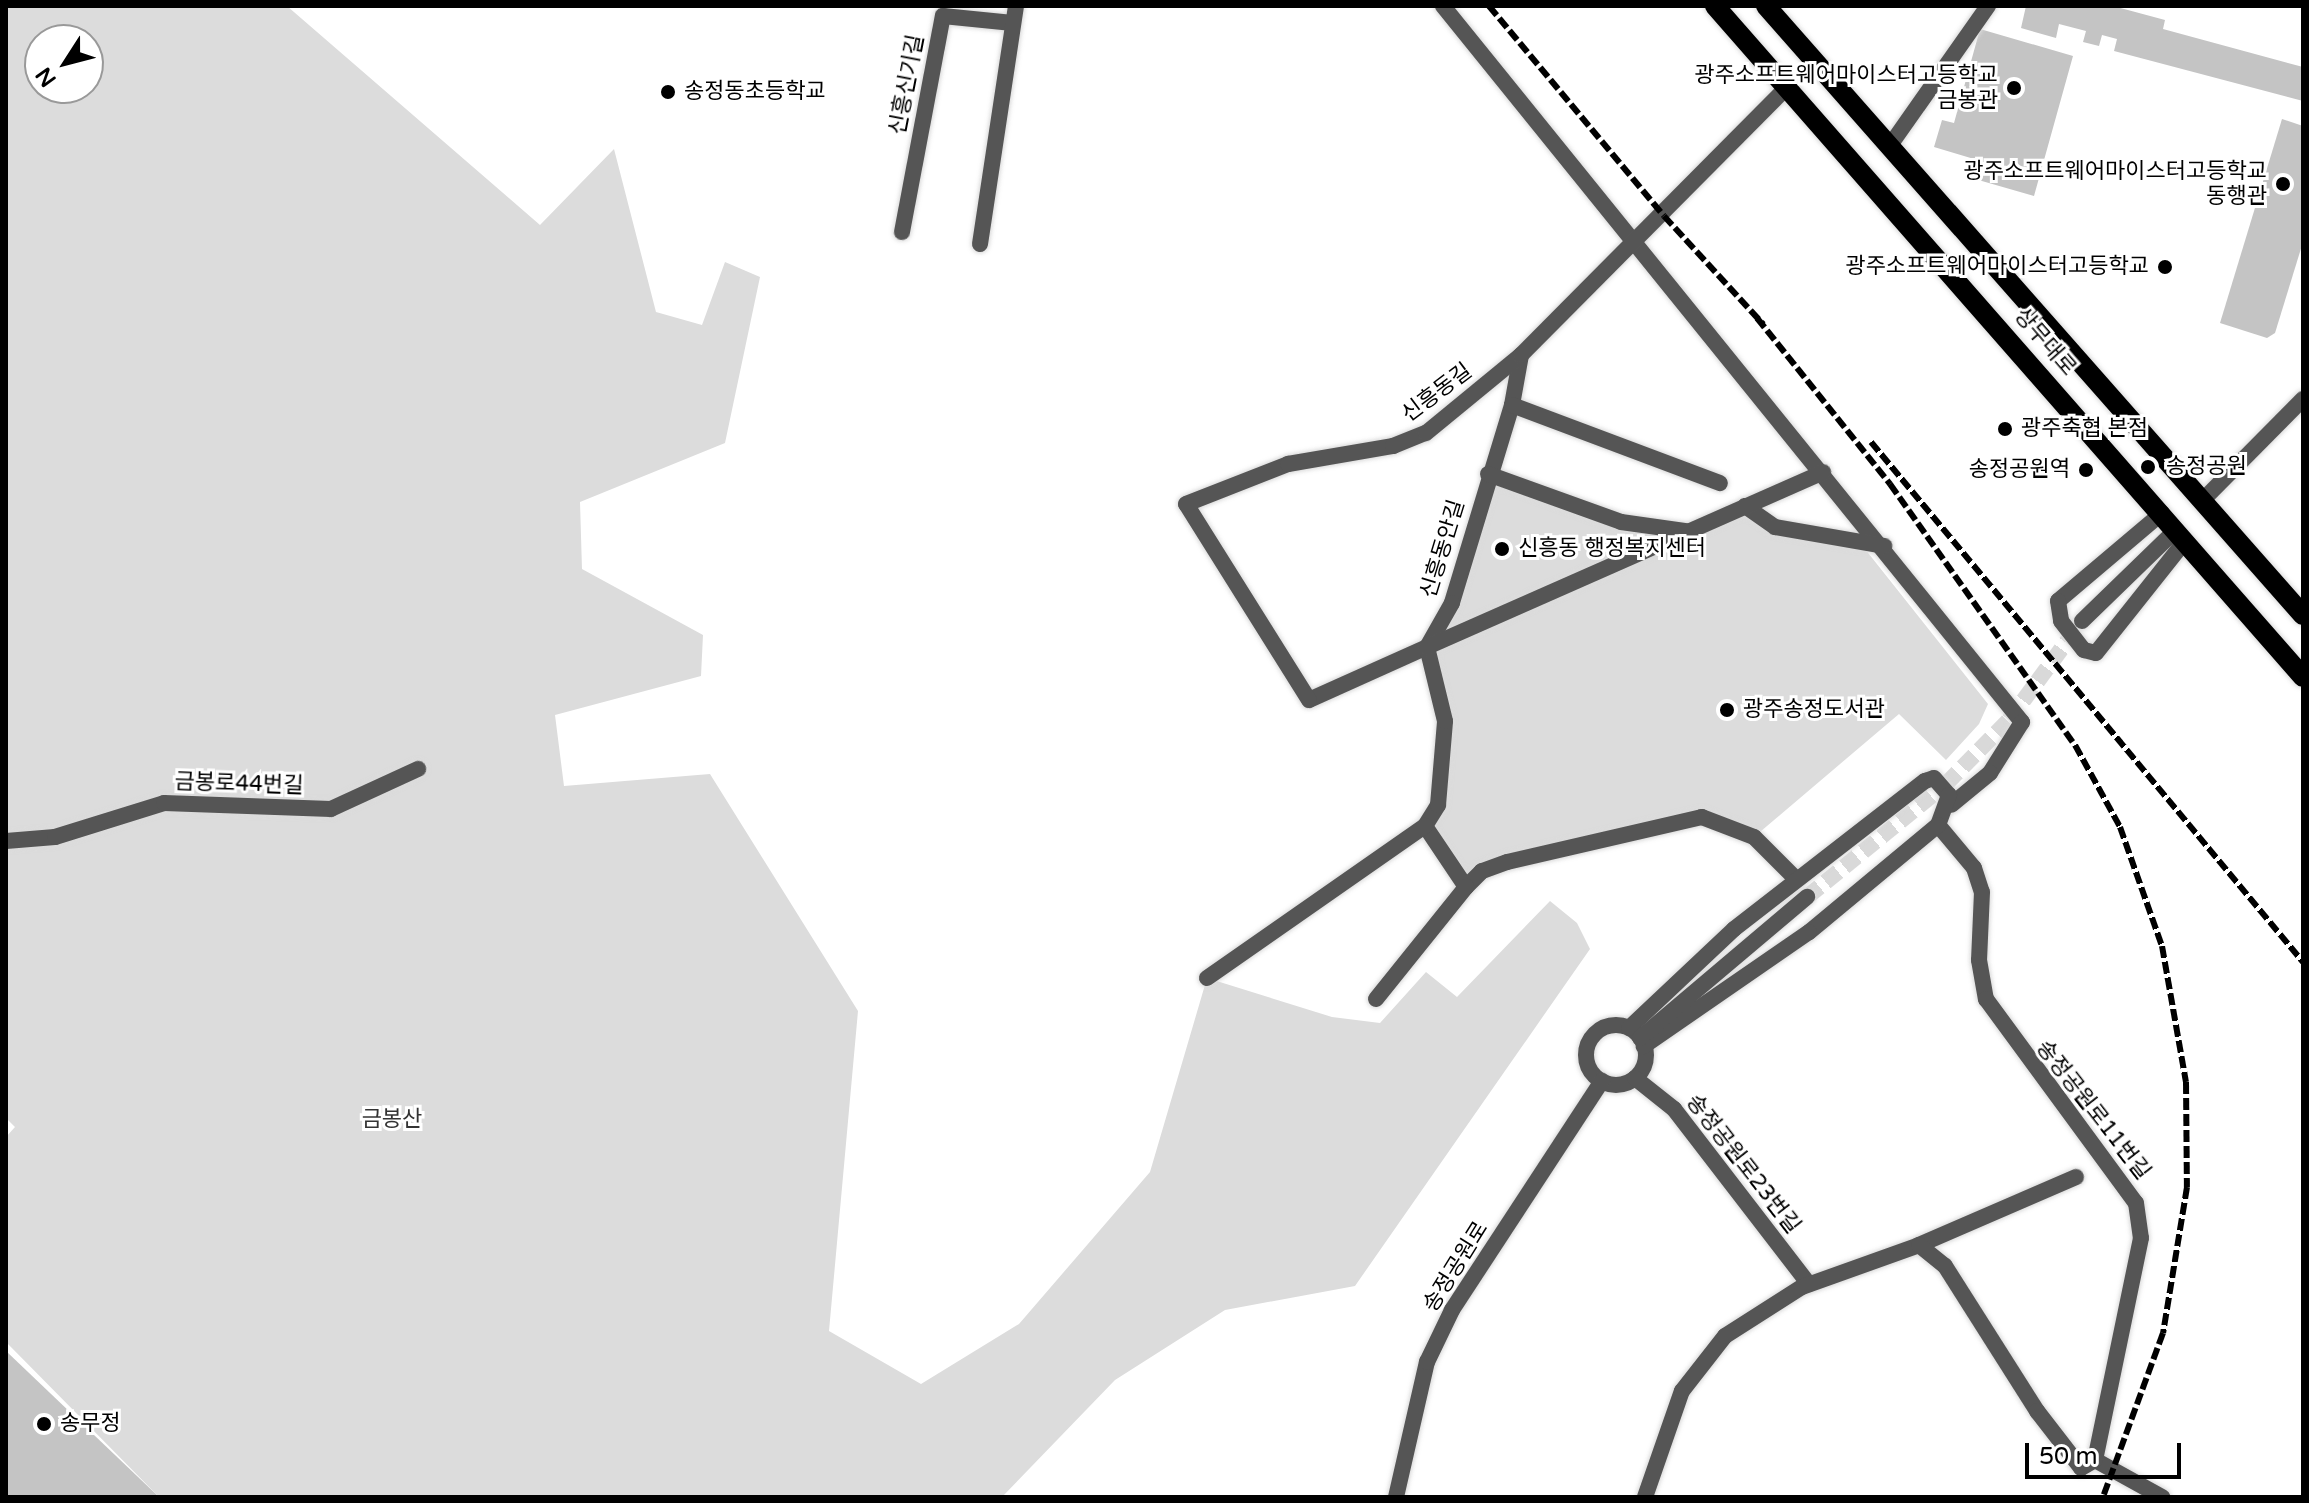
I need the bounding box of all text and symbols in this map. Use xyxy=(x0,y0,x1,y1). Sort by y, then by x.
north arrow xyxy=(24,24,104,104)
street label: 신흥신기길 xyxy=(884,33,930,137)
text: N xyxy=(30,62,62,92)
place label: 광주소프트웨어마이스터고등학교 금봉관 xyxy=(1694,62,1998,114)
place label: 송정동초등학교 xyxy=(684,79,826,105)
marker: 광주소프트웨어마이스터고등학교 금봉관 xyxy=(2005,79,2023,97)
marker: 송정동초등학교 xyxy=(659,83,677,101)
place label: 광주소프트웨어마이스터고등학교 동행관 xyxy=(1963,158,2267,210)
marker: 광주소프트웨어마이스터고등학교 동행관 xyxy=(2274,175,2292,193)
place label: 광주소프트웨어마이스터고등학교 xyxy=(1845,254,2149,280)
marker: 광주소프트웨어마이스터고등학교 xyxy=(2156,258,2174,276)
street label: 상무대로 xyxy=(2008,303,2082,381)
street label: 신흥동길 xyxy=(1397,358,1477,428)
place label: 광주축협 본점 xyxy=(2021,416,2148,442)
marker: 광주축협 본점 xyxy=(1996,420,2014,438)
place label: 송정공원 xyxy=(2166,454,2247,480)
marker: 송정공원 xyxy=(2137,456,2159,478)
place label: 송정공원역 xyxy=(1969,457,2070,483)
marker: 송정공원역 xyxy=(2077,461,2095,479)
street label: 신흥동안길 xyxy=(1416,497,1470,601)
place label: 신흥동 행정복지센터 xyxy=(1518,536,1706,562)
marker: 신흥동 행정복지센터 xyxy=(1493,540,1511,558)
place label: 광주송정도서관 xyxy=(1743,697,1885,723)
marker: 광주송정도서관 xyxy=(1718,701,1736,719)
street label: 금봉로44번길 xyxy=(174,769,304,799)
street label: 송정공원로11번길 xyxy=(2030,1035,2156,1185)
street label: 송정공원로23번길 xyxy=(1680,1089,1806,1239)
park label: 금봉산 xyxy=(362,1107,422,1133)
street label: 송정공원로 xyxy=(1418,1217,1494,1317)
place label: 송무정 xyxy=(60,1411,121,1437)
marker: 송무정 xyxy=(35,1415,53,1433)
scale bar xyxy=(2029,1427,2185,1477)
text: 50 m xyxy=(2039,1442,2097,1471)

